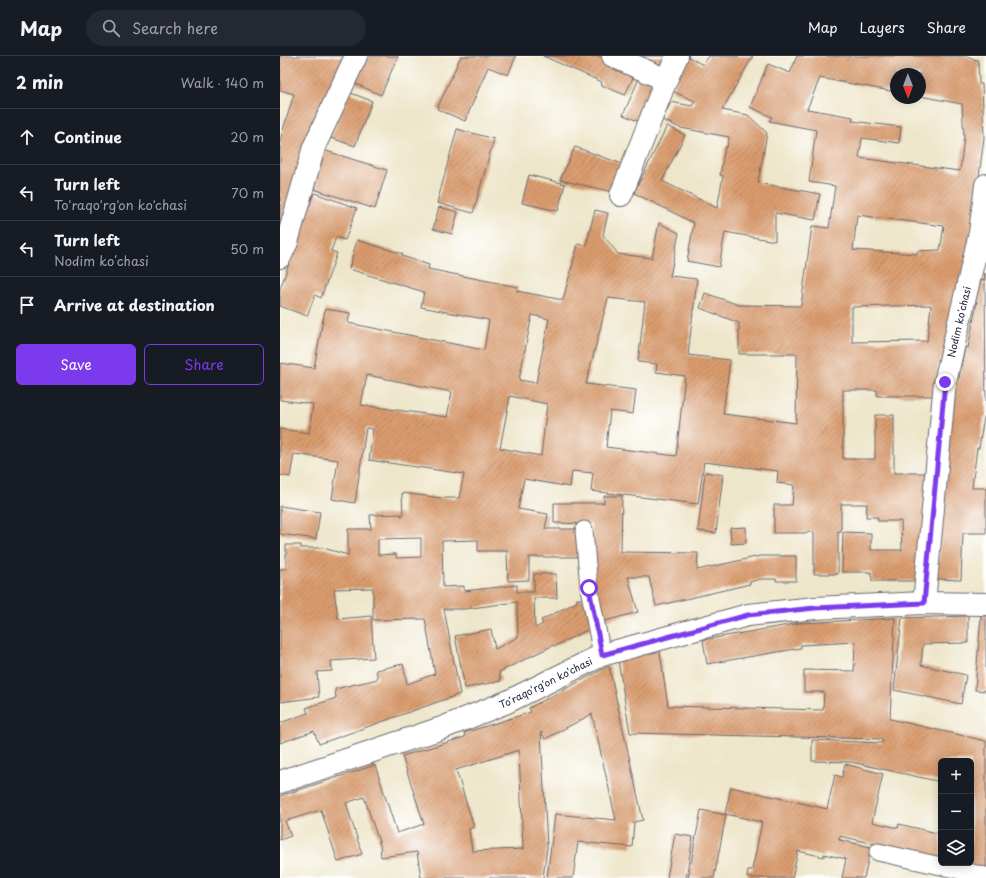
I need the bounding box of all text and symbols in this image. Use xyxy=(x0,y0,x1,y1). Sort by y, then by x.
search box xyxy=(86,10,366,46)
text: Map xyxy=(20,14,62,42)
text: Search here xyxy=(132,16,218,39)
icon: search xyxy=(100,17,122,39)
text: Map xyxy=(808,17,838,38)
text: Layers xyxy=(860,17,905,38)
text: Share xyxy=(927,17,966,38)
north arrow xyxy=(890,68,926,104)
text: 2 min xyxy=(16,69,63,95)
text: Walk · 140 m xyxy=(181,73,264,92)
text: Continue xyxy=(54,125,122,148)
icon: ahead xyxy=(16,126,38,148)
text: 20 m xyxy=(230,127,264,146)
text: Turn left xyxy=(54,172,120,195)
icon: left xyxy=(16,182,38,204)
text: 70 m xyxy=(231,183,264,202)
text: To'raqo'rg'on ko'chasi xyxy=(54,195,187,214)
text: Turn left xyxy=(54,228,120,251)
icon: left xyxy=(16,238,38,260)
text: 50 m xyxy=(230,239,264,258)
text: Nodim koʻchasi xyxy=(54,251,149,270)
street label: Nodim koʻchasi xyxy=(943,285,974,359)
text: Arrive at destination xyxy=(54,293,215,316)
icon: arrive xyxy=(16,294,38,316)
button: Save xyxy=(16,344,136,385)
button: Share xyxy=(144,344,264,385)
route end xyxy=(936,373,954,391)
route start xyxy=(580,579,598,597)
street label: To'raqo'rg'on ko'chasi xyxy=(497,653,595,711)
map controls xyxy=(938,758,974,866)
button: + xyxy=(938,758,974,794)
button: − xyxy=(938,794,974,830)
button: layers xyxy=(938,830,974,866)

